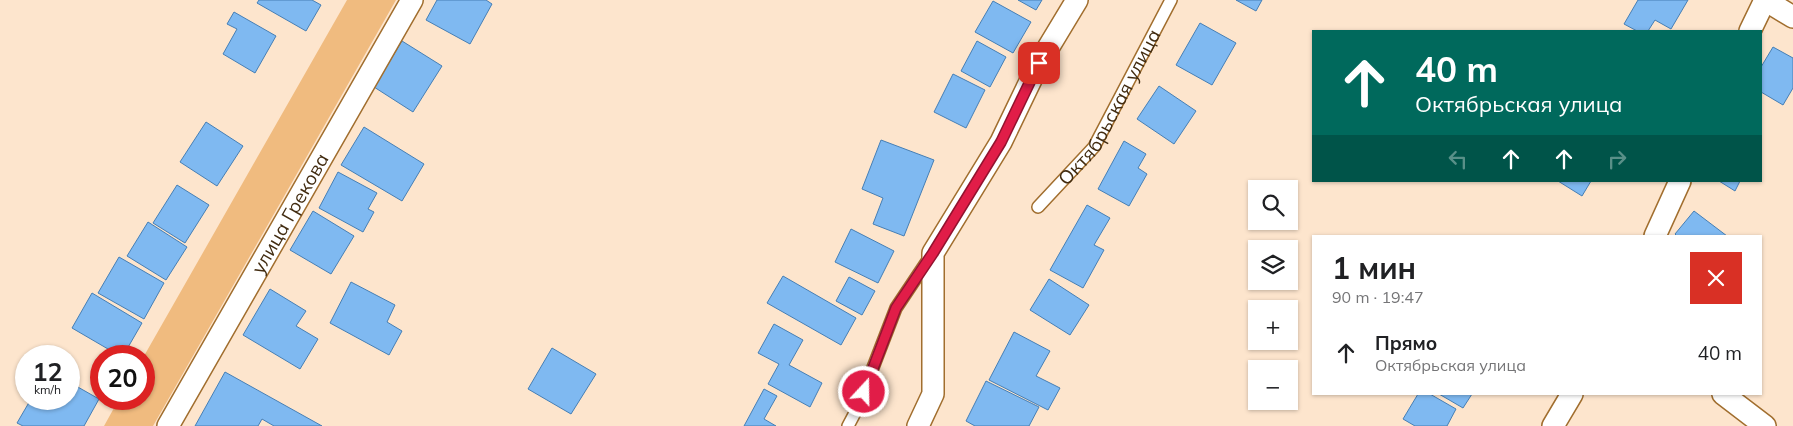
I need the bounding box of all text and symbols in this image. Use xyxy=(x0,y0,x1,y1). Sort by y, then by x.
street label: Октябрьская улица xyxy=(1053,25,1166,190)
pin xyxy=(1018,42,1060,84)
text: 40 m xyxy=(1415,47,1498,91)
icon: arrive xyxy=(1025,49,1053,77)
icon: ahead xyxy=(1332,50,1397,115)
text: Октябрьская улица xyxy=(1415,90,1623,118)
icon: left xyxy=(1444,145,1472,173)
icon: ahead xyxy=(1497,145,1525,173)
icon: ahead xyxy=(1550,145,1578,173)
icon: right xyxy=(1603,145,1631,173)
street label: улица Грекова xyxy=(246,149,334,278)
map controls xyxy=(1248,180,1298,410)
button: search xyxy=(1248,180,1298,230)
button: layers xyxy=(1248,240,1298,290)
text: 1 мин xyxy=(1332,249,1416,287)
button: close xyxy=(1690,252,1742,304)
text: 90 m · 19:47 xyxy=(1332,287,1424,307)
button: + xyxy=(1248,300,1298,350)
text: Прямо xyxy=(1375,331,1437,355)
icon: ahead xyxy=(1332,339,1360,367)
text: 40 m xyxy=(1698,341,1742,365)
speed limit sign: 20 xyxy=(90,345,155,410)
text: Октябрьская улица xyxy=(1375,355,1526,375)
text: 12 xyxy=(32,356,63,387)
button: − xyxy=(1248,360,1298,410)
position arrow xyxy=(837,365,889,417)
text: km/h xyxy=(34,382,61,397)

